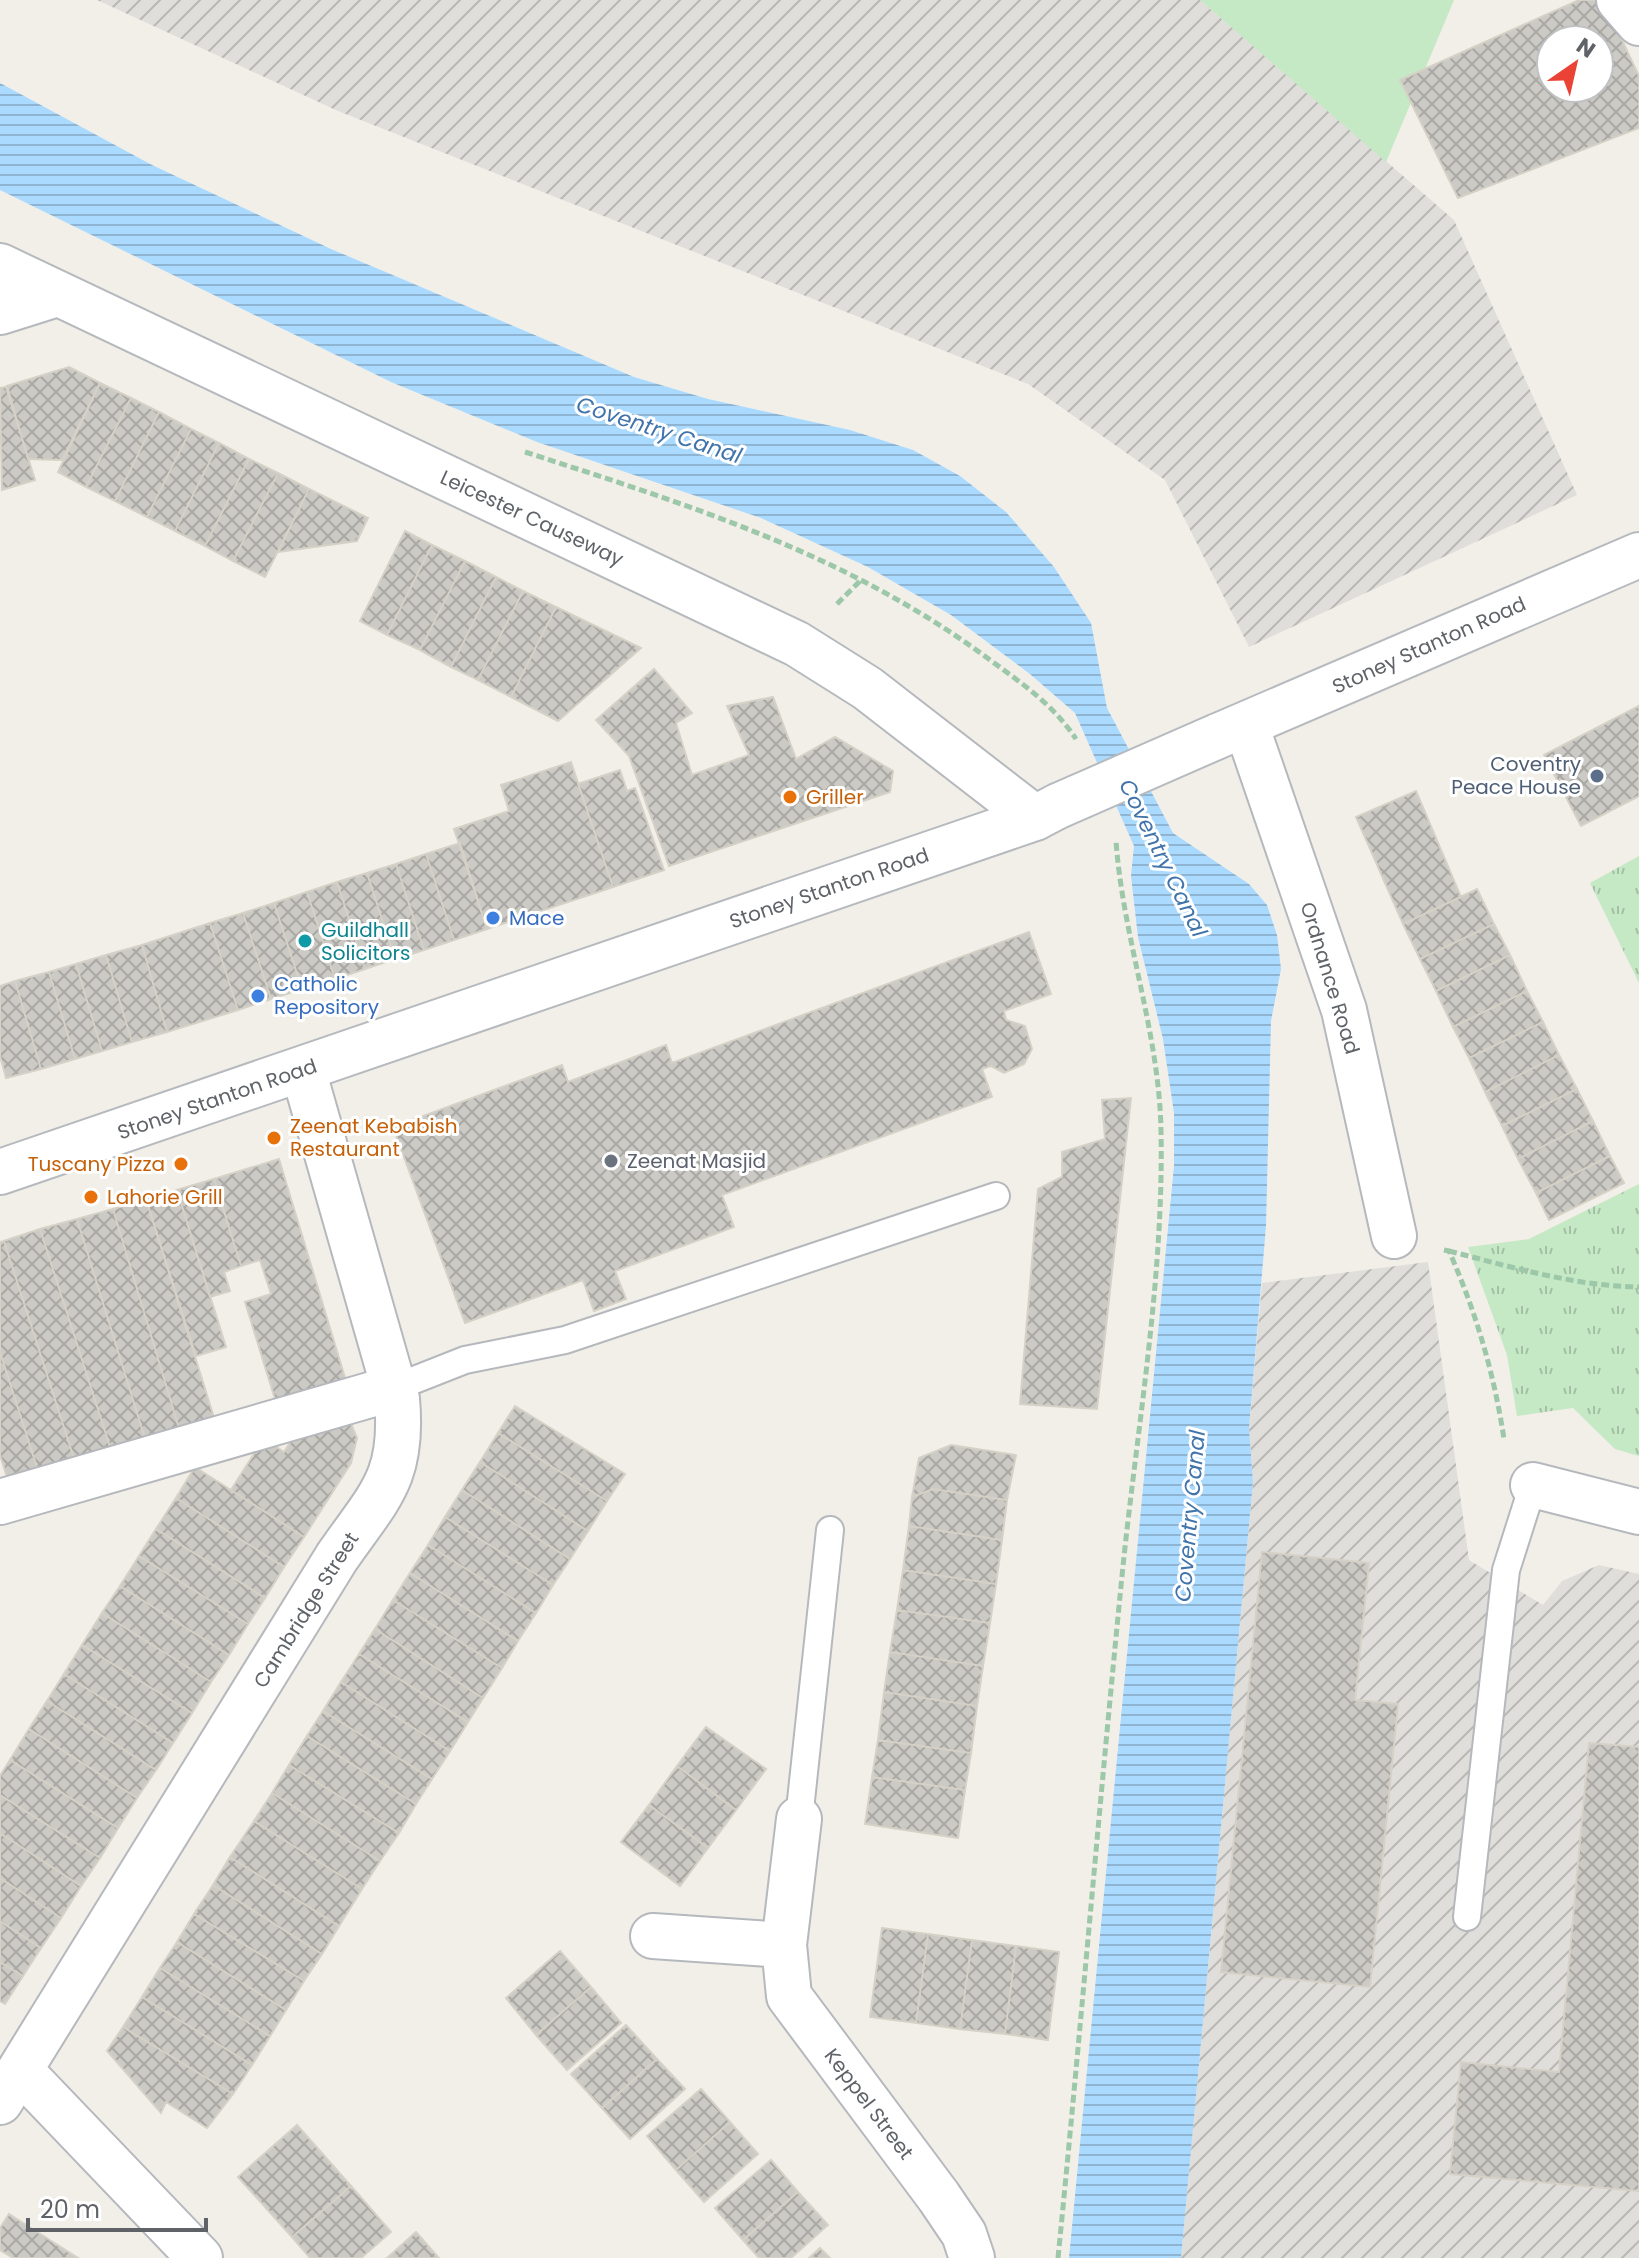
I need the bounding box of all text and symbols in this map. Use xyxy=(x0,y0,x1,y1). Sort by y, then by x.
north arrow xyxy=(1535,24,1615,104)
text: N xyxy=(1570,30,1601,65)
water label: Coventry Canal xyxy=(572,389,746,472)
street label: Leicester Causeway xyxy=(436,463,628,573)
street label: Stoney Stanton Road xyxy=(1328,590,1530,700)
place label: Coventry Peace House xyxy=(1451,750,1581,801)
marker: Coventry Peace House xyxy=(1588,767,1606,785)
water label: Coventry Canal xyxy=(1111,774,1215,943)
place label: Griller xyxy=(806,783,864,811)
marker: Griller xyxy=(781,788,799,806)
street label: Stoney Stanton Road xyxy=(726,841,932,935)
street label: Ordnance Road xyxy=(1294,899,1366,1057)
place label: Mace xyxy=(509,904,564,932)
marker: Mace xyxy=(484,909,502,927)
place label: Guildhall Solicitors xyxy=(321,916,410,967)
marker: Guildhall Solicitors xyxy=(296,932,314,950)
place label: Catholic Repository xyxy=(274,970,379,1021)
marker: Catholic Repository xyxy=(249,987,267,1005)
street label: Stoney Stanton Road xyxy=(114,1052,320,1146)
place label: Zeenat Kebabish Restaurant xyxy=(290,1112,458,1163)
marker: Zeenat Kebabish Restaurant xyxy=(265,1129,283,1147)
place label: Zeenat Masjid xyxy=(627,1147,766,1175)
place label: Tuscany Pizza xyxy=(28,1150,165,1178)
marker: Zeenat Masjid xyxy=(602,1152,620,1170)
marker: Tuscany Pizza xyxy=(172,1155,190,1173)
place label: Lahorie Grill xyxy=(107,1183,223,1211)
marker: Lahorie Grill xyxy=(82,1188,100,1206)
water label: Coventry Canal xyxy=(1167,1428,1213,1603)
street label: Cambridge Street xyxy=(247,1527,365,1693)
street label: Keppel Street xyxy=(818,2043,920,2165)
scale bar xyxy=(28,2182,206,2232)
text: 20 m xyxy=(40,2193,100,2226)

